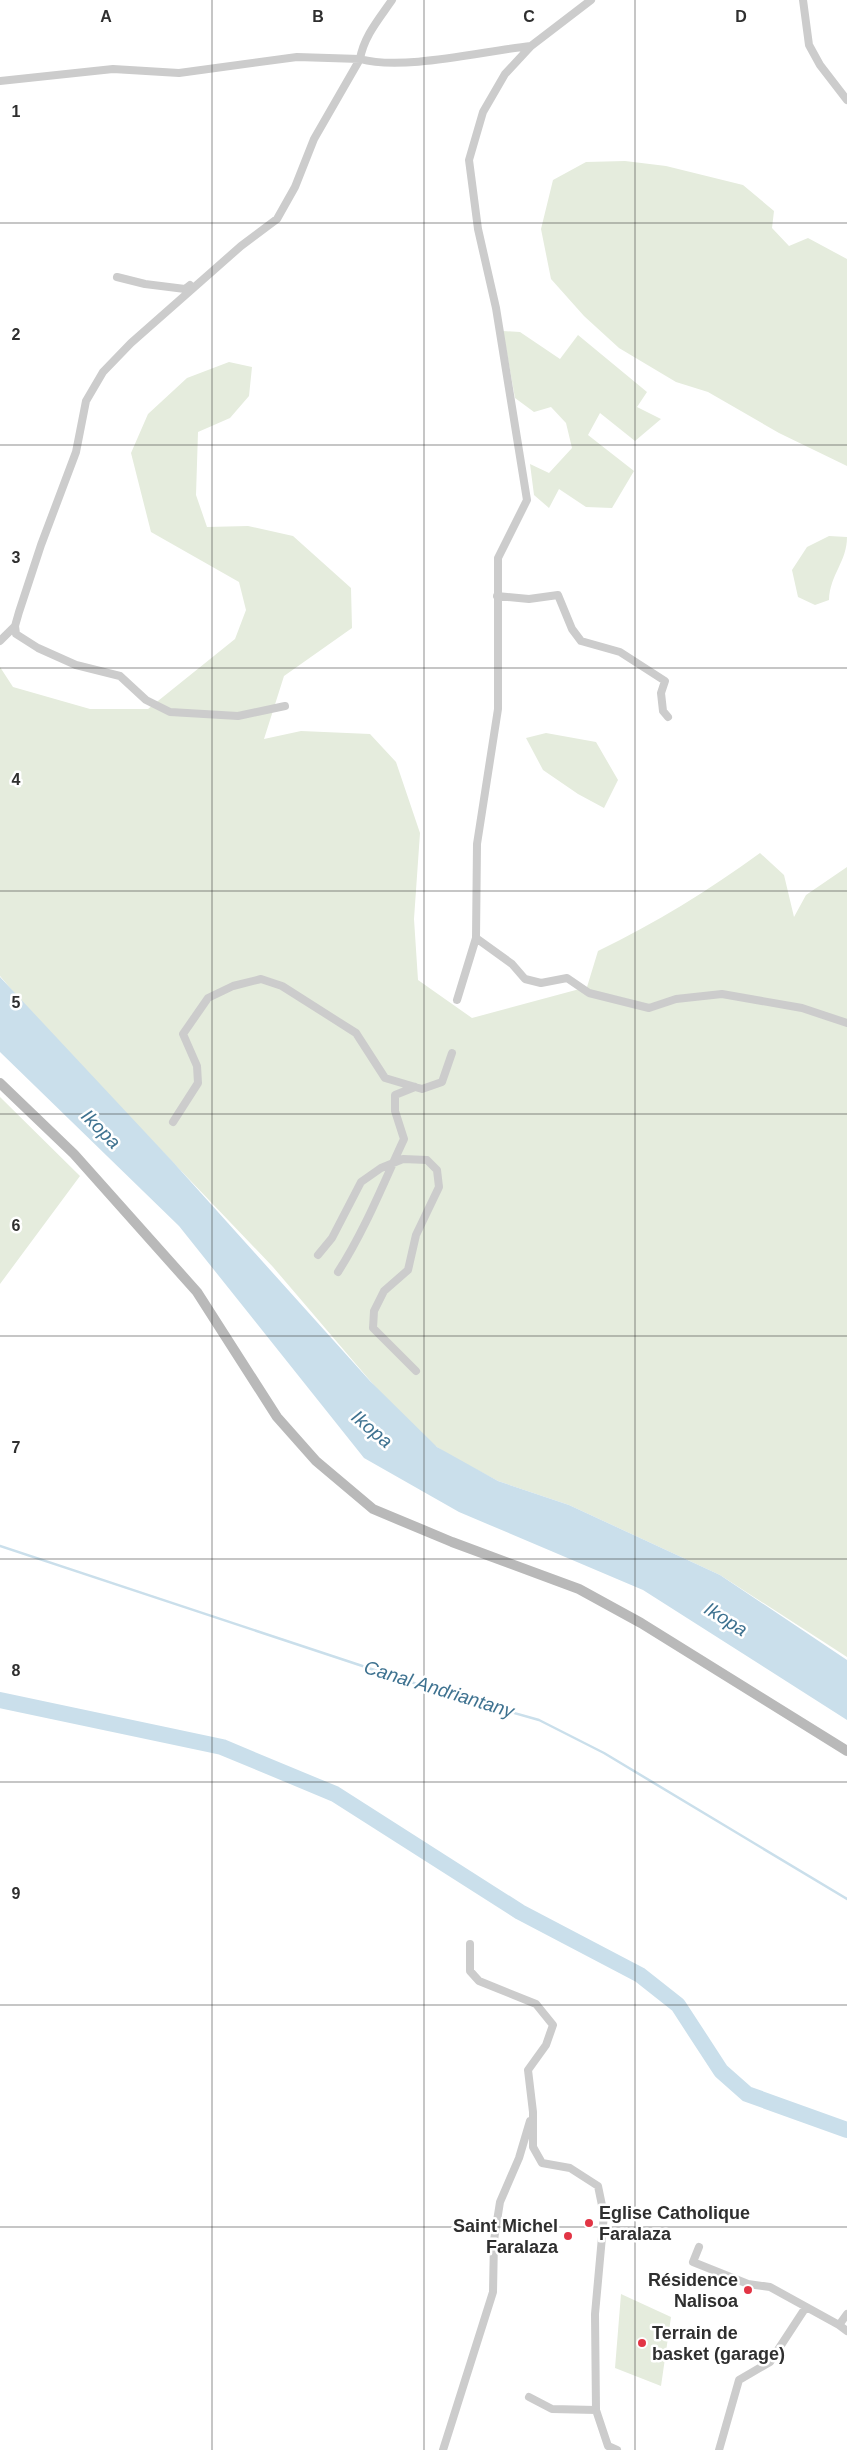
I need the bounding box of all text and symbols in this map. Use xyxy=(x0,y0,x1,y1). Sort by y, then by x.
text: A xyxy=(100,8,112,25)
text: B xyxy=(312,8,324,25)
text: C xyxy=(523,8,535,25)
text: D xyxy=(735,8,747,25)
text: 1 xyxy=(12,103,21,120)
text: 2 xyxy=(12,326,21,343)
text: 3 xyxy=(12,549,21,566)
text: 4 xyxy=(12,771,21,788)
text: 5 xyxy=(12,994,21,1011)
water label: Ikopa xyxy=(77,1105,125,1153)
text: 6 xyxy=(12,1217,21,1234)
water label: Ikopa xyxy=(347,1406,397,1452)
text: 7 xyxy=(12,1439,21,1456)
water label: Ikopa xyxy=(701,1598,751,1640)
water label: Canal Andriantany xyxy=(362,1656,518,1722)
text: 8 xyxy=(12,1662,21,1679)
text: 9 xyxy=(12,1885,21,1902)
place label: Eglise Catholique Faralaza xyxy=(599,2203,750,2244)
place label: Saint Michel Faralaza xyxy=(453,2216,559,2257)
marker: Eglise Catholique Faralaza xyxy=(583,2217,595,2229)
marker: Saint Michel Faralaza xyxy=(562,2230,574,2242)
place label: Résidence Nalisoa xyxy=(648,2270,739,2311)
marker: Résidence Nalisoa xyxy=(742,2284,754,2296)
place label: Terrain de basket (garage) xyxy=(652,2323,785,2364)
marker: Terrain de basket (garage) xyxy=(636,2337,648,2349)

